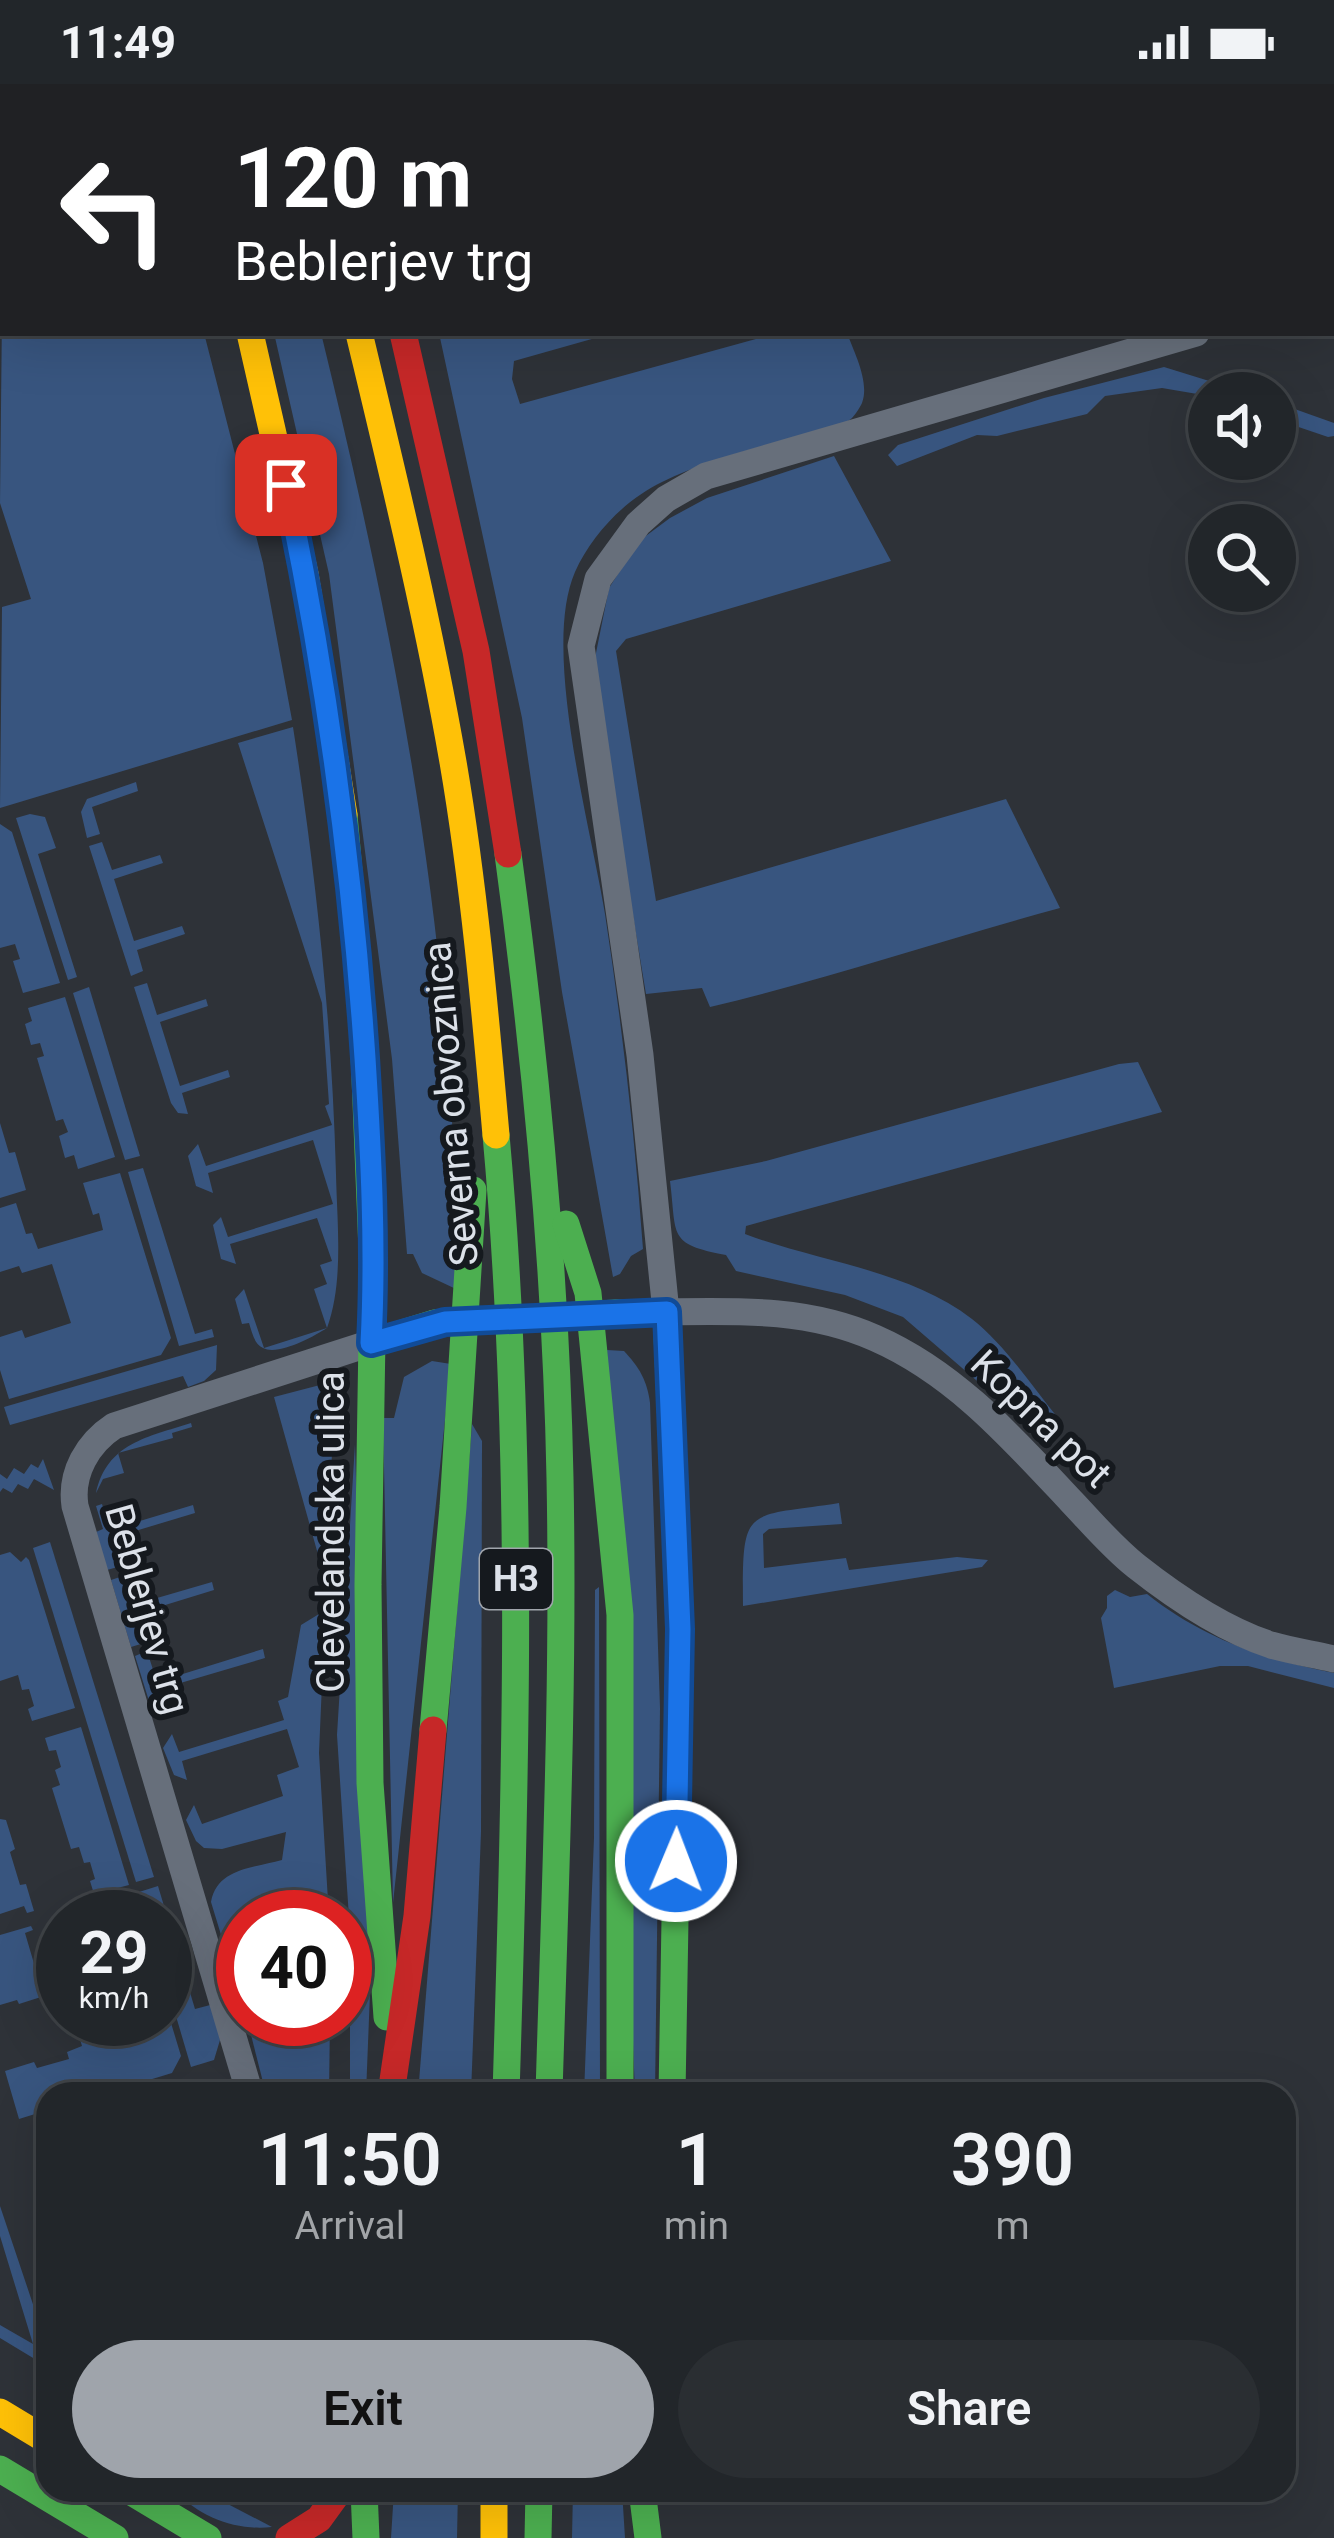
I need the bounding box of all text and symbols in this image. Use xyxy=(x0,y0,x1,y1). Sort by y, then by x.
text: 11:49 xyxy=(60,16,176,69)
text: 120 m xyxy=(234,129,472,228)
icon: left xyxy=(36,132,192,288)
text: Beblerjev trg xyxy=(234,230,533,293)
map controls xyxy=(1188,372,1296,612)
button: sound xyxy=(1188,372,1296,480)
pin xyxy=(235,434,337,536)
icon: arrive xyxy=(253,452,319,518)
button: search xyxy=(1188,504,1296,612)
street label: Severna obvoznica xyxy=(414,940,488,1268)
street label: Kopna pot xyxy=(961,1341,1121,1497)
street label: Clevelandska ulica xyxy=(308,1371,354,1693)
street label: Beblerjev trg xyxy=(95,1499,199,1719)
road number: H3 xyxy=(480,1549,552,1609)
position arrow xyxy=(613,1798,739,1924)
speed limit sign: 40 xyxy=(216,1890,372,2046)
text: 29 xyxy=(80,1917,148,1988)
text: km/h xyxy=(79,1980,149,2015)
text: 11:50 xyxy=(258,2118,442,2203)
text: 1 xyxy=(676,2118,717,2203)
text: 390 xyxy=(951,2118,1074,2203)
text: Arrival xyxy=(295,2203,405,2249)
text: min xyxy=(664,2203,729,2249)
text: m xyxy=(995,2203,1030,2249)
button: Exit xyxy=(72,2340,654,2478)
button: Share xyxy=(678,2340,1260,2478)

